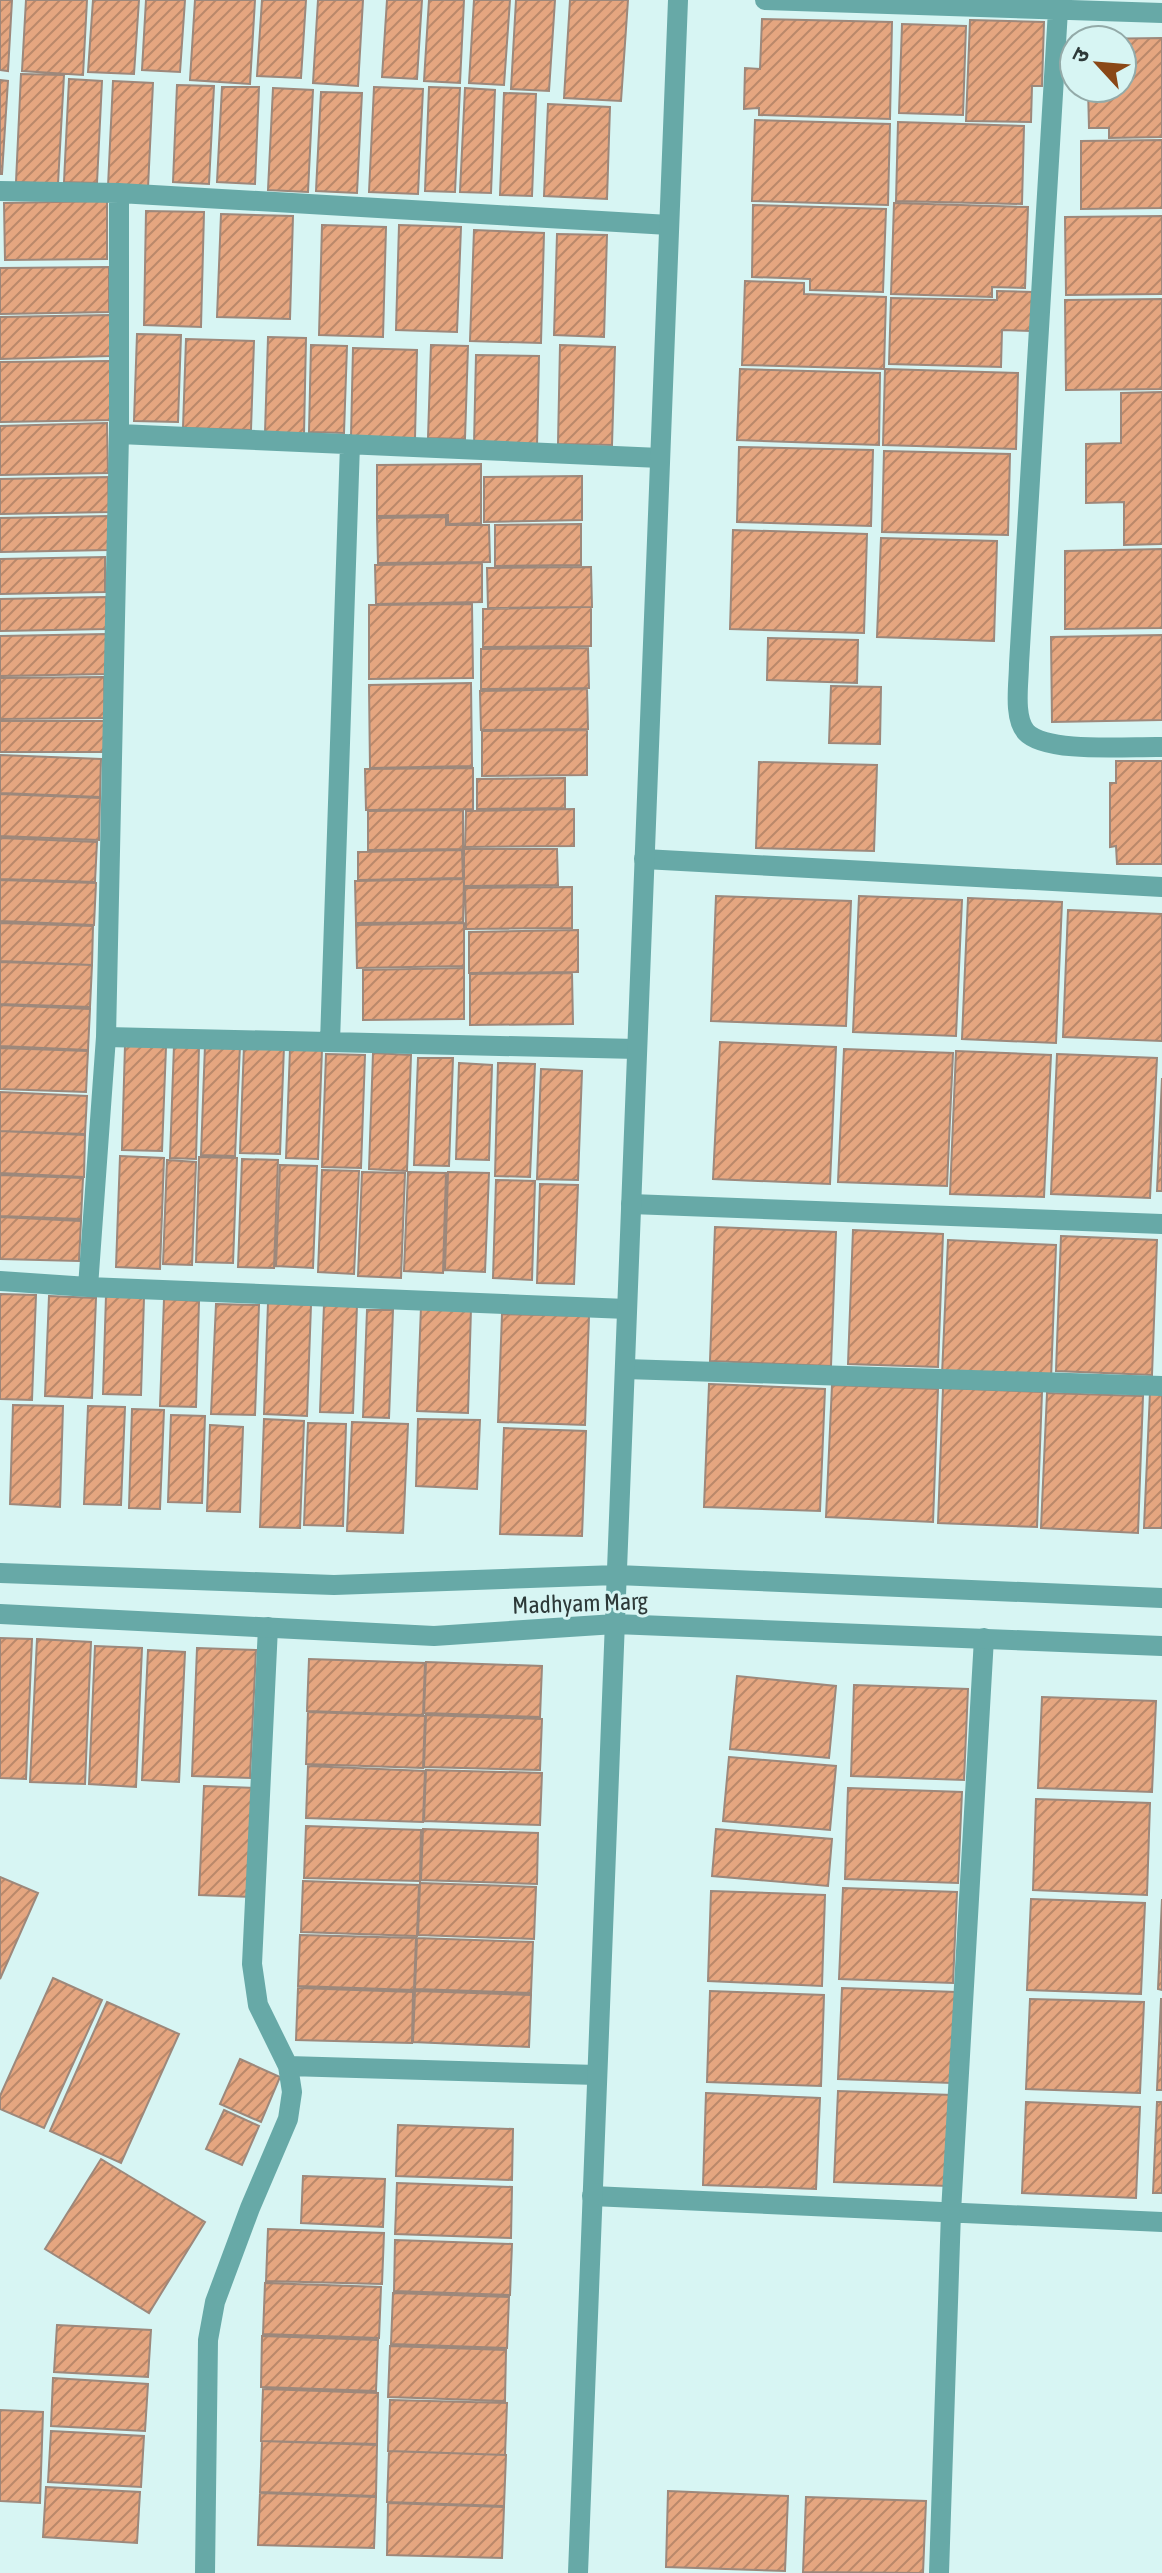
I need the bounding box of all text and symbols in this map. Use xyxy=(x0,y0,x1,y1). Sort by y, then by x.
north arrow xyxy=(1058,24,1138,104)
text: उ xyxy=(1066,43,1095,67)
street label: Madhyam Marg xyxy=(512,1587,649,1619)

